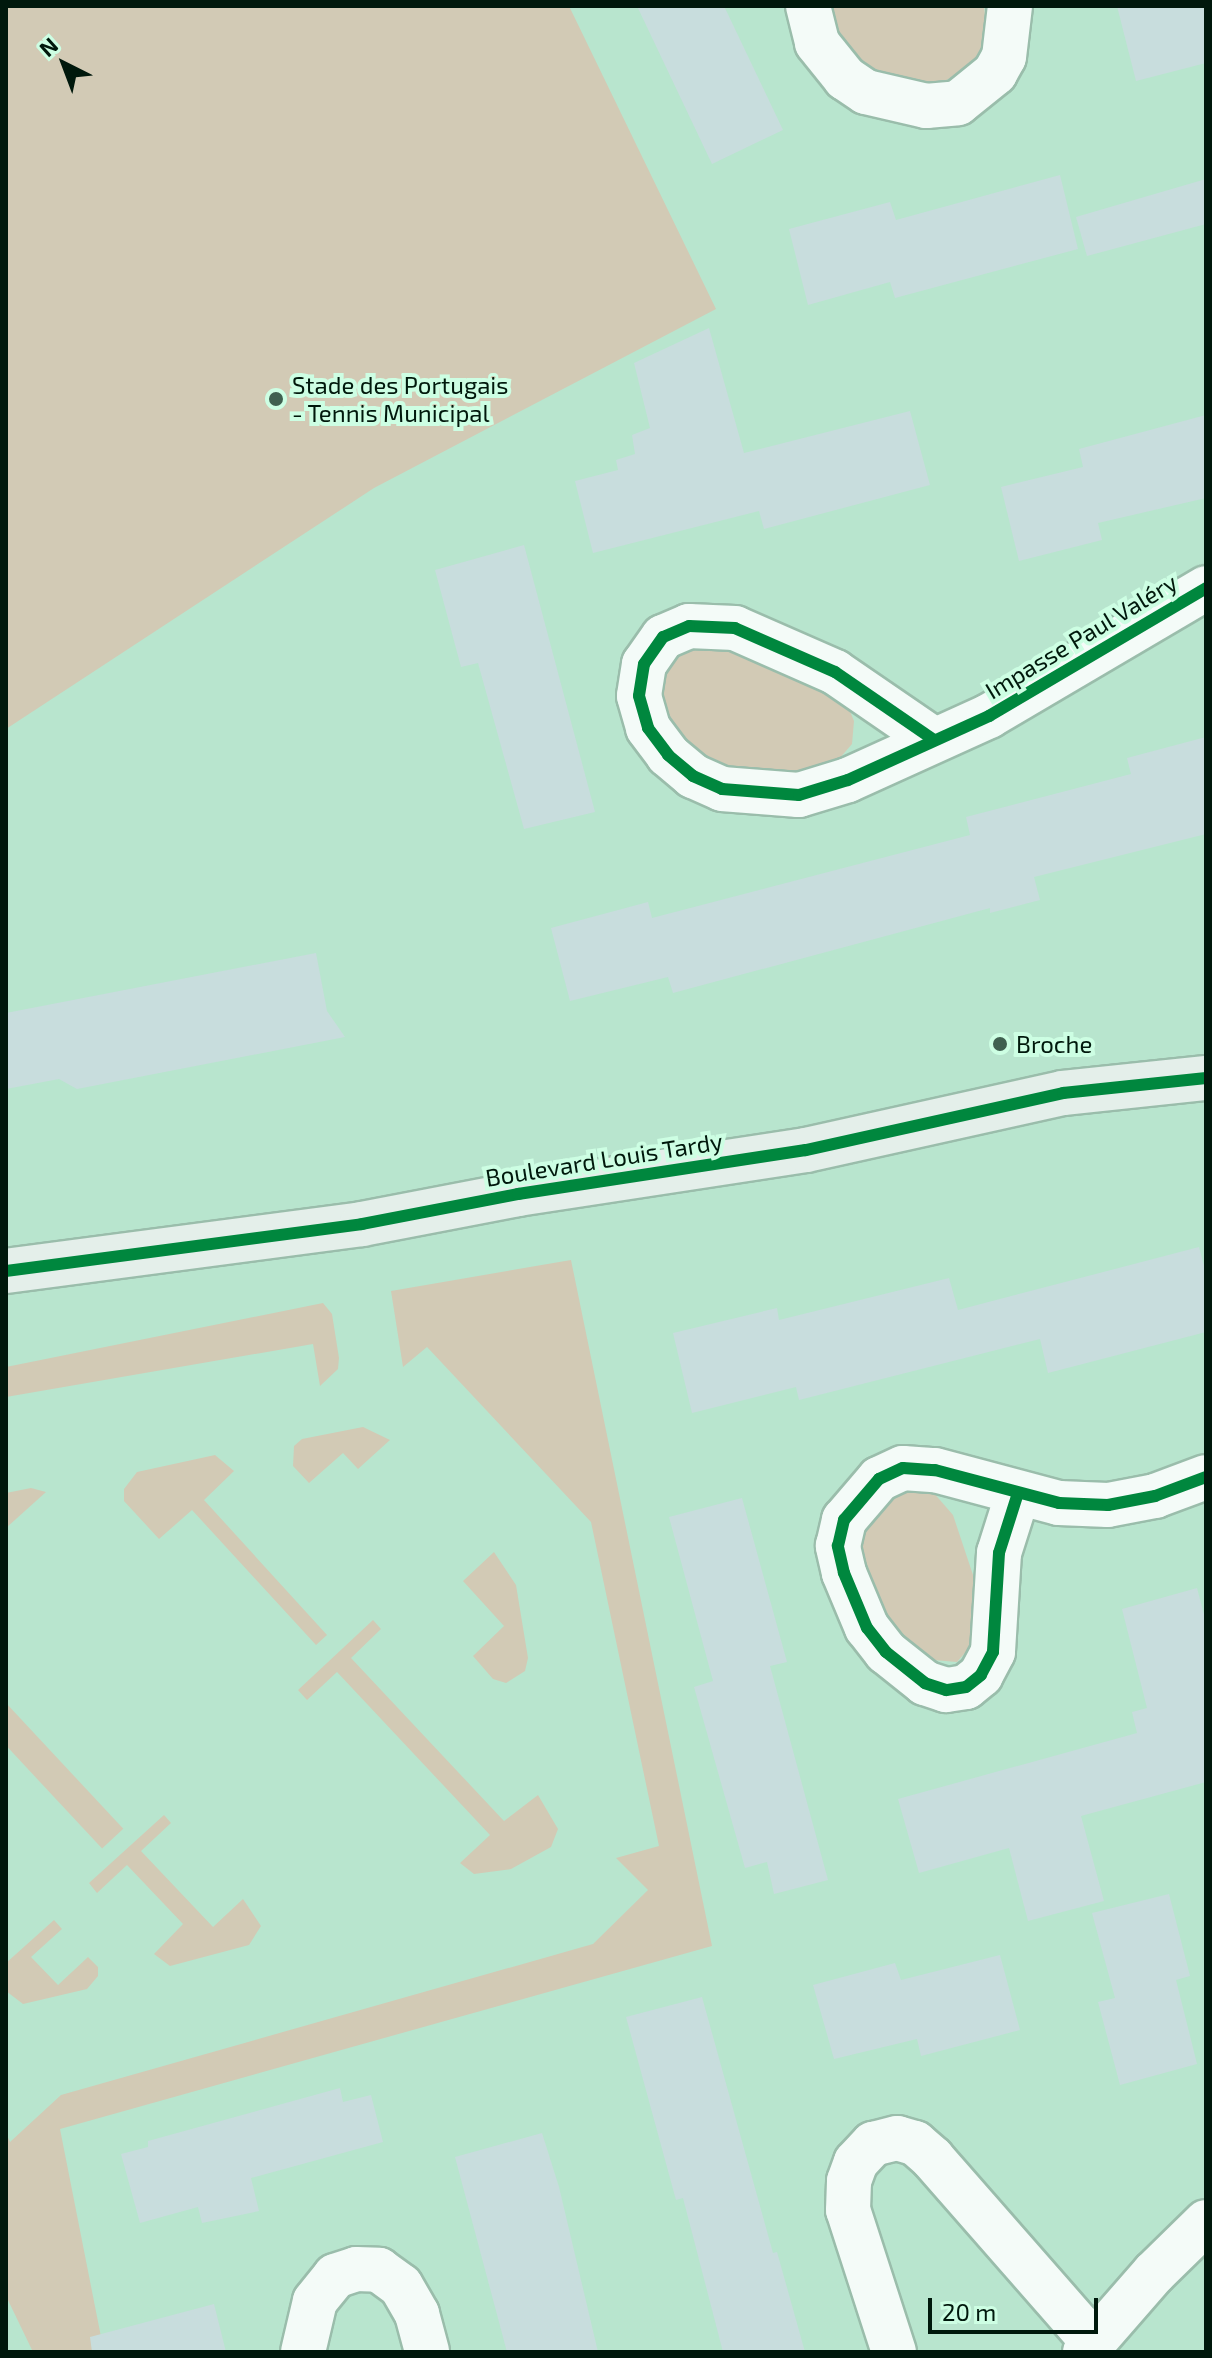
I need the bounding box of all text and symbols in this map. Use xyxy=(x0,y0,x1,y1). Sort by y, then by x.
north arrow xyxy=(24,24,104,104)
text: N xyxy=(33,31,63,61)
place label: Stade des Portugais - Tennis Municipal xyxy=(292,371,509,427)
marker: Stade des Portugais - Tennis Municipal xyxy=(267,390,285,408)
street label: Impasse Paul Valéry xyxy=(979,567,1183,705)
place label: Broche xyxy=(1016,1030,1092,1058)
marker: Broche xyxy=(991,1035,1009,1053)
street label: Boulevard Louis Tardy xyxy=(483,1126,725,1192)
scale bar xyxy=(932,2282,1102,2332)
text: 20 m xyxy=(942,2297,996,2326)

